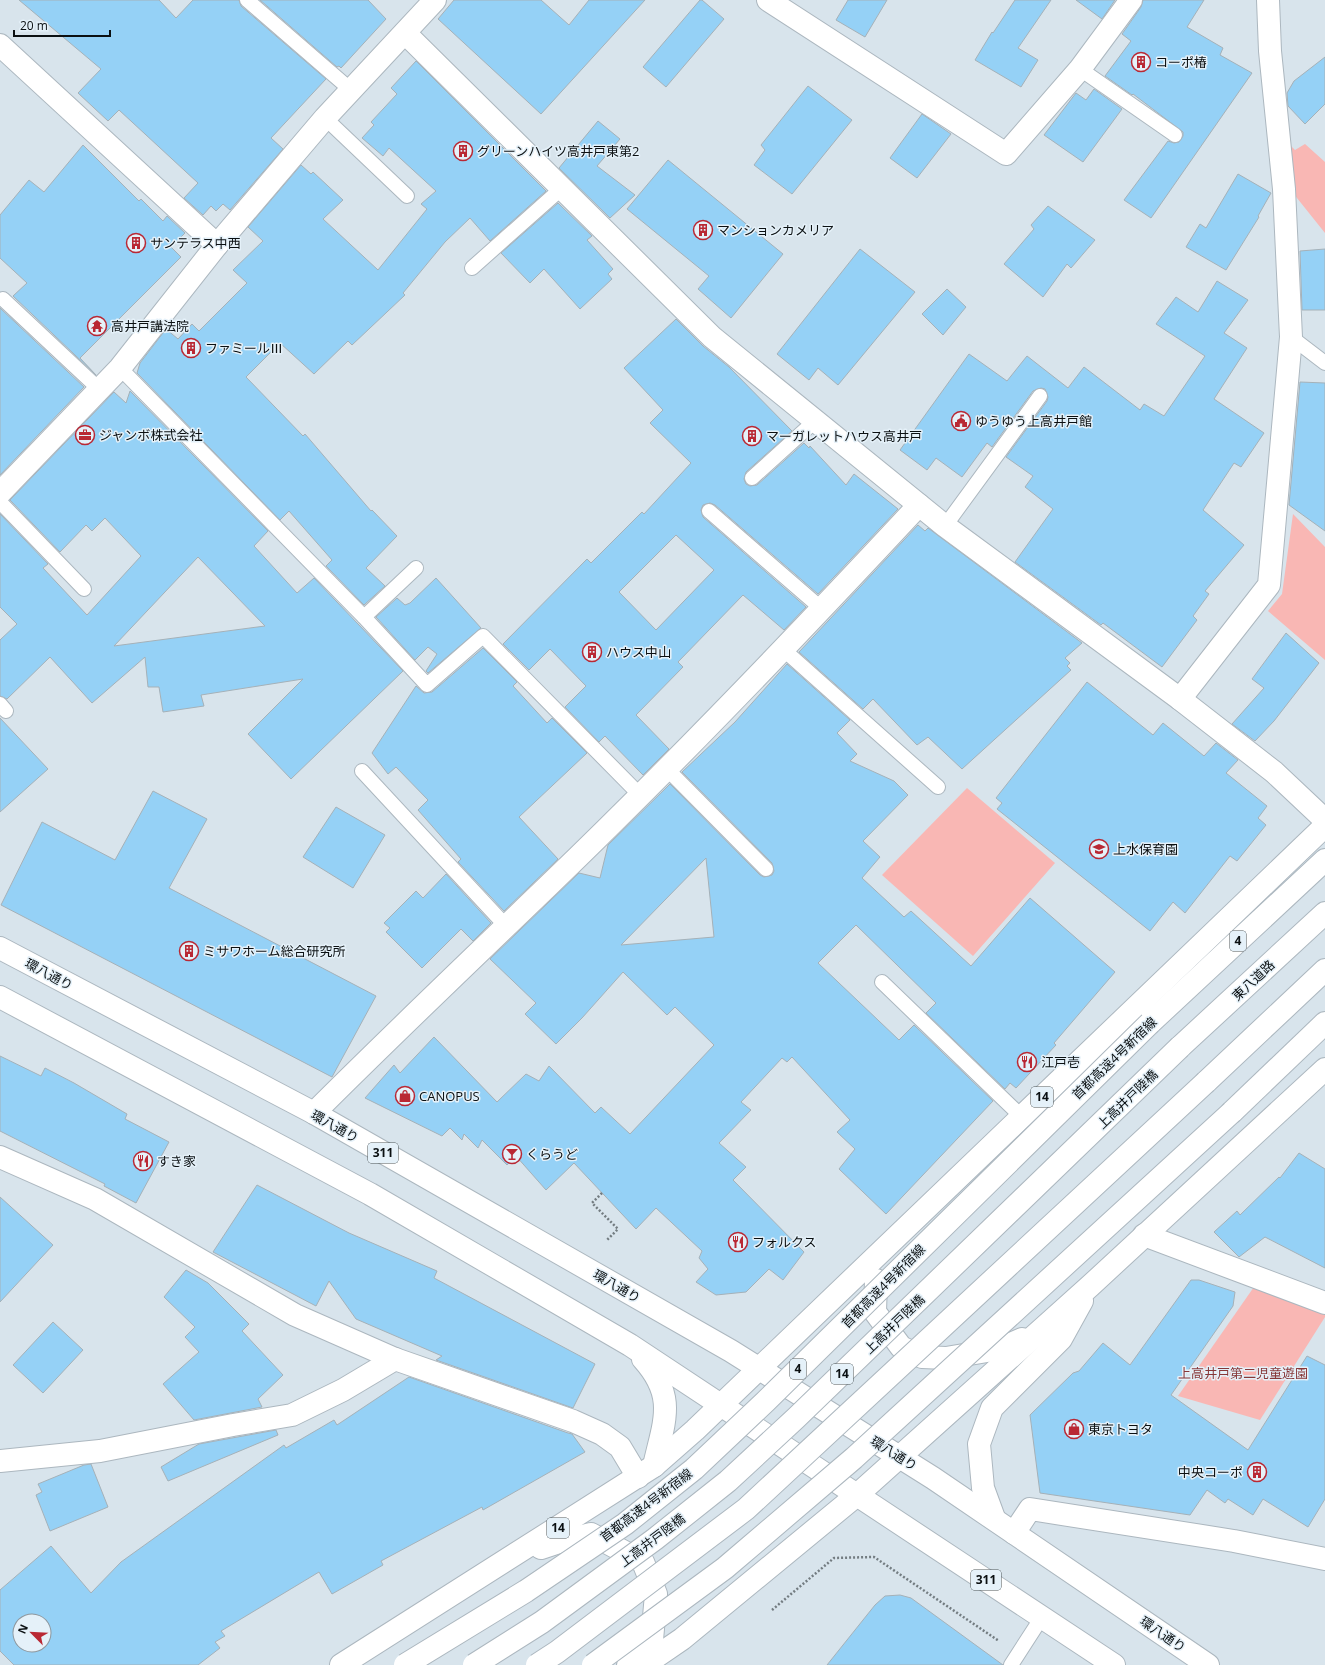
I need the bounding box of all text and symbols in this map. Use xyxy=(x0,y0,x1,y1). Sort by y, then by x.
scale bar xyxy=(14,12,110,38)
text: 20 m xyxy=(20,17,48,34)
building icon: コーポ椿 xyxy=(1130,51,1152,73)
place label: コーポ椿 xyxy=(1155,53,1207,71)
building icon: グリーンハイツ高井戸東第2 xyxy=(452,140,474,162)
place label: グリーンハイツ高井戸東第2 xyxy=(477,142,640,160)
building icon: マンションカメリア xyxy=(692,219,714,241)
place label: マンションカメリア xyxy=(717,221,834,239)
building icon: サンテラス中西 xyxy=(125,232,147,254)
place label: サンテラス中西 xyxy=(150,234,241,252)
temple icon: 高井戸講法院 xyxy=(86,315,108,337)
place label: 高井戸講法院 xyxy=(111,317,189,335)
building icon: ファミールⅢ xyxy=(180,337,202,359)
place label: ファミールⅢ xyxy=(205,339,283,357)
public building icon: ゆうゆう上高井戸館 xyxy=(950,410,972,432)
place label: ゆうゆう上高井戸館 xyxy=(975,412,1092,430)
office icon: ジャンボ株式会社 xyxy=(74,424,96,446)
building icon: マーガレットハウス高井戸 xyxy=(741,425,763,447)
place label: ジャンボ株式会社 xyxy=(99,426,202,444)
place label: マーガレットハウス高井戸 xyxy=(766,427,922,445)
building icon: ハウス中山 xyxy=(581,641,603,663)
place label: ハウス中山 xyxy=(606,643,671,661)
school or university icon: 上水保育園 xyxy=(1088,838,1110,860)
place label: 上水保育園 xyxy=(1113,840,1178,858)
road number: 4 xyxy=(1230,931,1246,951)
building icon: ミサワホーム総合研究所 xyxy=(178,940,200,962)
place label: ミサワホーム総合研究所 xyxy=(203,942,346,960)
street label: 環八通り xyxy=(22,954,76,994)
street label: 東八道路 xyxy=(1228,956,1278,1004)
street label: 首都高速4号新宿線 xyxy=(1068,1013,1160,1103)
restaurant icon: 江戸壱 xyxy=(1016,1051,1038,1073)
place label: 江戸壱 xyxy=(1041,1053,1080,1071)
street label: 上高井戸陸橋 xyxy=(1093,1065,1161,1133)
shop icon: CANOPUS xyxy=(394,1085,416,1107)
place label: CANOPUS xyxy=(419,1087,480,1105)
road number: 14 xyxy=(1031,1087,1053,1107)
street label: 環八通り xyxy=(308,1106,362,1146)
road number: 311 xyxy=(368,1143,398,1163)
bar icon: くらうど xyxy=(501,1143,523,1165)
place label: くらうど xyxy=(526,1145,578,1163)
restaurant icon: すき家 xyxy=(132,1150,154,1172)
place label: すき家 xyxy=(157,1152,196,1170)
restaurant icon: フォルクス xyxy=(727,1231,749,1253)
place label: フォルクス xyxy=(752,1233,817,1251)
street label: 首都高速4号新宿線 xyxy=(837,1240,929,1332)
street label: 環八通り xyxy=(590,1265,644,1307)
street label: 上高井戸陸橋 xyxy=(860,1290,928,1358)
road number: 4 xyxy=(790,1359,806,1379)
road number: 14 xyxy=(831,1364,853,1384)
park label: 上高井戸第二児童遊園 xyxy=(1178,1364,1308,1382)
shop icon: 東京トヨタ xyxy=(1063,1418,1085,1440)
place label: 東京トヨタ xyxy=(1088,1420,1153,1438)
street label: 環八通り xyxy=(867,1432,921,1474)
building icon: 中央コーポ xyxy=(1246,1461,1268,1483)
place label: 中央コーポ xyxy=(1178,1463,1243,1481)
street label: 首都高速4号新宿線 xyxy=(596,1464,696,1546)
street label: 上高井戸陸橋 xyxy=(615,1509,689,1571)
road number: 14 xyxy=(547,1518,569,1538)
road number: 311 xyxy=(971,1570,1001,1590)
street label: 環八通り xyxy=(1136,1612,1190,1656)
north arrow xyxy=(12,1613,52,1653)
text: N xyxy=(14,1622,31,1636)

